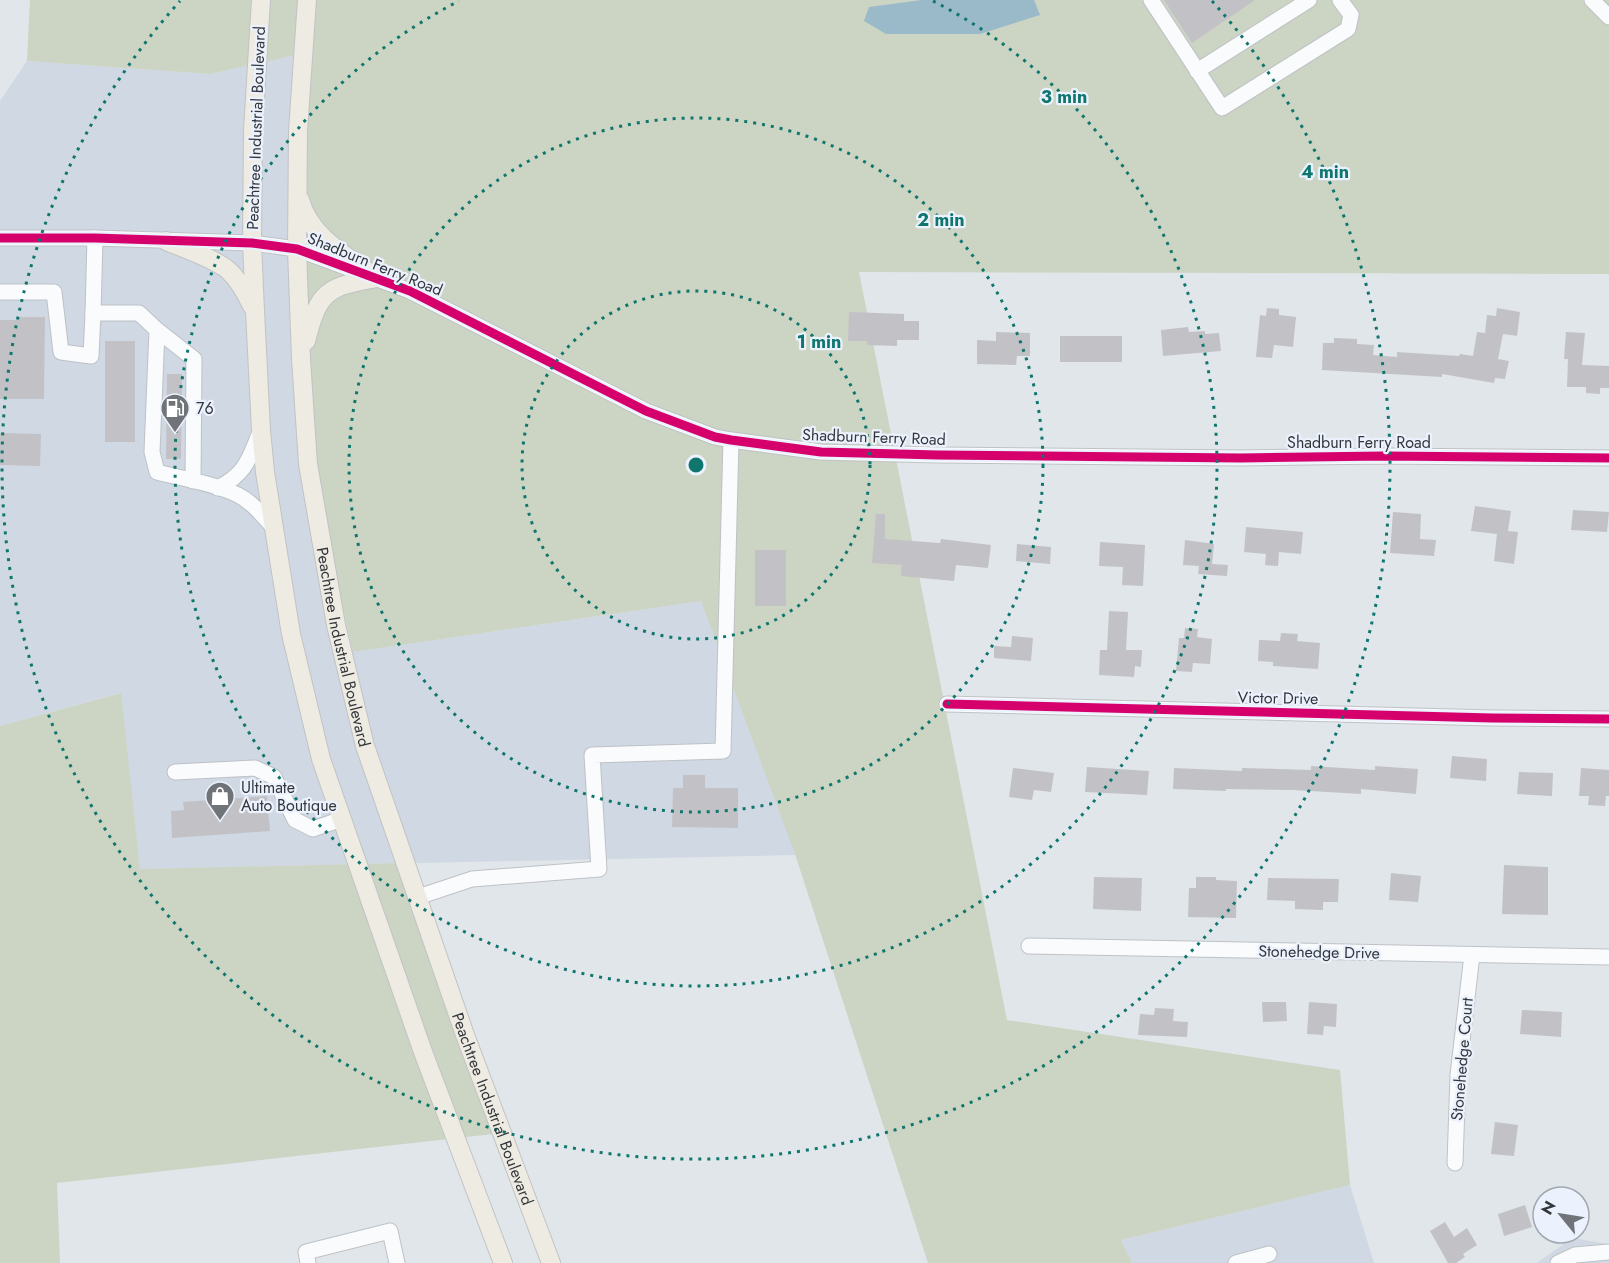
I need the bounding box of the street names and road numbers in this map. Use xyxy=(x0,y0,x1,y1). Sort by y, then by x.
street label: Peachtree Industrial Boulevard xyxy=(241,26,271,230)
street label: Shadburn Ferry Road xyxy=(304,226,446,302)
street label: Shadburn Ferry Road xyxy=(802,423,946,451)
street label: Shadburn Ferry Road xyxy=(1287,431,1431,454)
street label: Peachtree Industrial Boulevard xyxy=(311,545,376,749)
street label: Victor Drive xyxy=(1237,686,1319,710)
street label: Stonehedge Drive xyxy=(1258,939,1380,965)
street label: Stonehedge Court xyxy=(1445,996,1479,1121)
street label: Peachtree Industrial Boulevard xyxy=(447,1009,540,1208)

